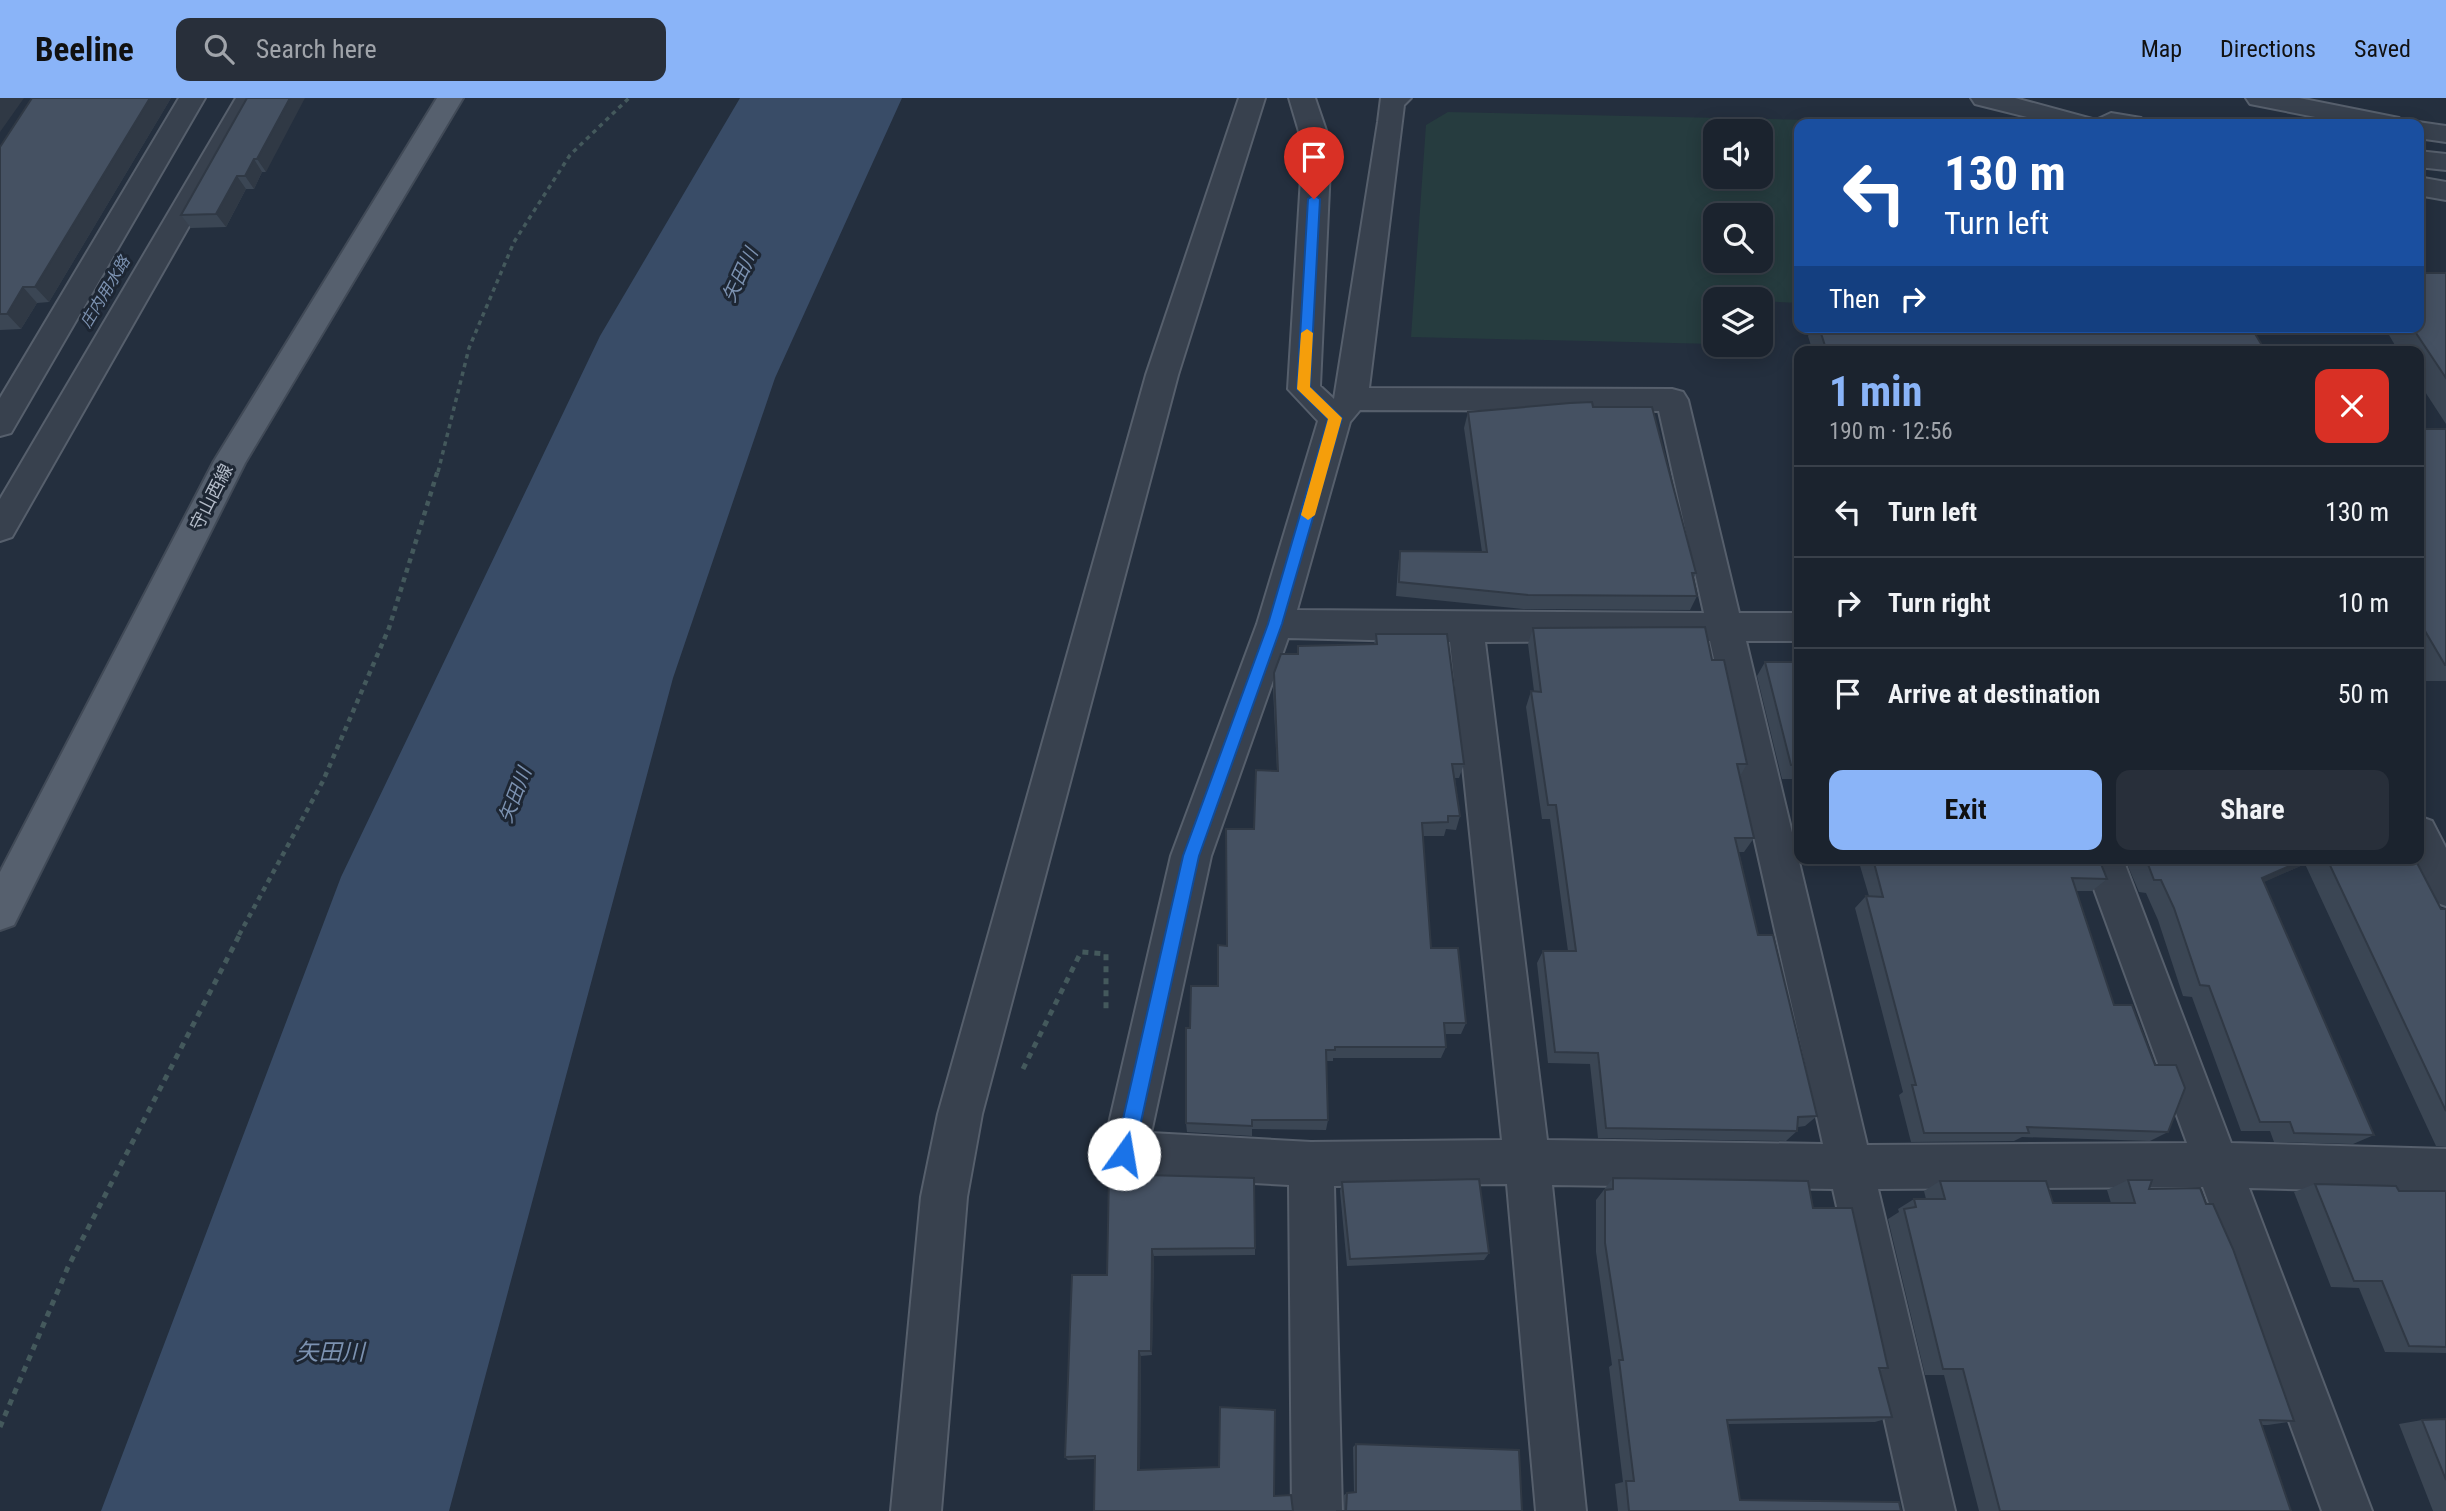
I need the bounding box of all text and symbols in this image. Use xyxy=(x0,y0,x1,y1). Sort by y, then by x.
search box xyxy=(176,18,666,81)
text: Beeline xyxy=(35,30,134,69)
icon: search xyxy=(200,30,238,68)
text: Search here xyxy=(256,34,377,64)
text: Map xyxy=(2141,35,2182,63)
text: Directions xyxy=(2220,35,2316,63)
text: Saved xyxy=(2354,35,2411,63)
map controls xyxy=(1703,119,1773,357)
button: sound xyxy=(1703,119,1773,189)
pin xyxy=(1284,127,1344,199)
icon: arrive xyxy=(1295,138,1333,176)
text: 130 m xyxy=(1944,145,2066,202)
icon: left xyxy=(1829,147,1920,238)
button: search xyxy=(1703,203,1773,273)
text: Turn left xyxy=(1944,204,2049,242)
water label: 矢田川 xyxy=(718,243,763,306)
water label: 庄内用水路 xyxy=(76,251,135,331)
icon: right xyxy=(1894,280,1932,318)
text: Then xyxy=(1829,284,1880,314)
button: layers xyxy=(1703,287,1773,357)
text: 1 min xyxy=(1829,367,1922,416)
button: close xyxy=(2315,369,2389,443)
text: 190 m · 12:56 xyxy=(1829,418,1953,445)
street label: 守山西線 xyxy=(185,460,237,534)
icon: left xyxy=(1829,493,1867,531)
text: Turn left xyxy=(1888,497,1977,527)
text: 130 m xyxy=(2325,497,2389,527)
icon: right xyxy=(1829,584,1867,622)
text: Turn right xyxy=(1888,588,1990,618)
text: 10 m xyxy=(2338,588,2389,618)
icon: arrive xyxy=(1829,675,1867,713)
text: Arrive at destination xyxy=(1888,679,2100,709)
text: 50 m xyxy=(2338,679,2389,709)
water label: 矢田川 xyxy=(494,762,537,826)
button: Exit xyxy=(1829,770,2102,850)
button: Share xyxy=(2116,770,2389,850)
position arrow xyxy=(1087,1117,1161,1191)
water label: 矢田川 xyxy=(296,1339,368,1366)

